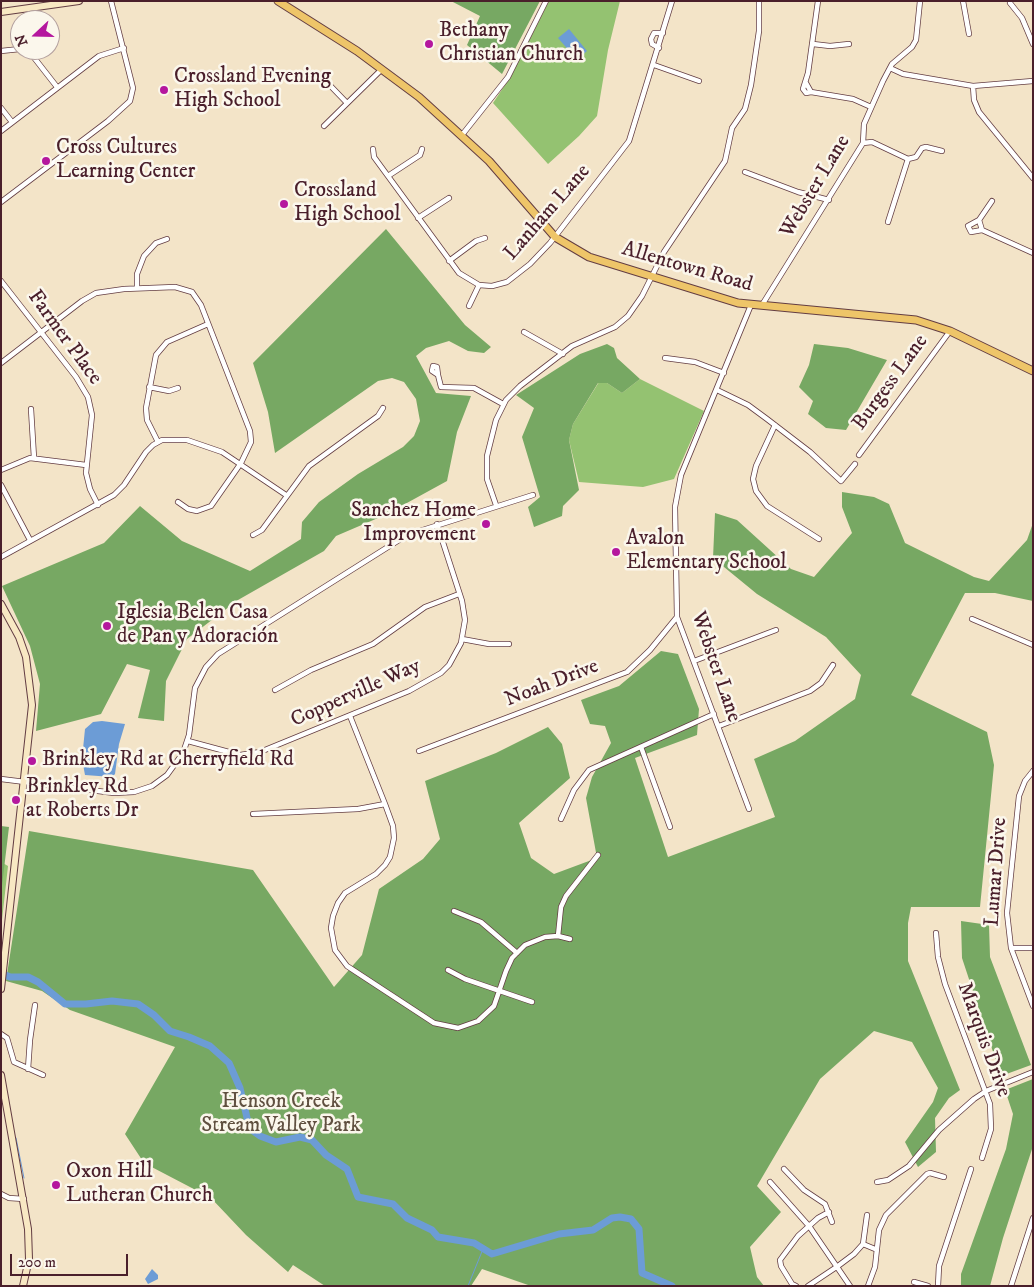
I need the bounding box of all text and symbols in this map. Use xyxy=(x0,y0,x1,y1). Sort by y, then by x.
north arrow xyxy=(10,10,60,60)
place label: Bethany Christian Church xyxy=(439,19,584,69)
text: N xyxy=(11,31,32,49)
marker: Bethany Christian Church xyxy=(423,38,435,50)
place label: Crossland Evening High School xyxy=(174,65,331,115)
marker: Crossland Evening High School xyxy=(158,84,170,96)
street label: Webster Lane xyxy=(776,131,856,243)
place label: Cross Cultures Learning Center xyxy=(56,136,195,186)
marker: Cross Cultures Learning Center xyxy=(40,155,52,167)
street label: Lanham Lane xyxy=(499,160,597,266)
place label: Crossland High School xyxy=(294,179,400,229)
marker: Crossland High School xyxy=(278,198,290,210)
street label: Allentown Road xyxy=(619,237,755,299)
street label: Farmer Place xyxy=(21,286,107,390)
street label: Burgess Lane xyxy=(848,330,934,436)
place label: Sanchez Home Improvement xyxy=(351,499,476,549)
marker: Sanchez Home Improvement xyxy=(480,518,492,530)
place label: Avalon Elementary School xyxy=(626,527,787,577)
marker: Avalon Elementary School xyxy=(610,546,622,558)
place label: Iglesia Belen Casa de Pan y Adoración xyxy=(117,601,278,651)
street label: Webster Lane xyxy=(684,608,746,726)
marker: Iglesia Belen Casa de Pan y Adoración xyxy=(101,620,113,632)
street label: Copperville Way xyxy=(287,654,425,734)
street label: Noah Drive xyxy=(502,655,602,713)
place label: Brinkley Rd at Cherryfield Rd xyxy=(42,748,294,774)
marker: Brinkley Rd at Cherryfield Rd xyxy=(26,755,38,767)
place label: Brinkley Rd at Roberts Dr xyxy=(26,775,138,825)
marker: Brinkley Rd at Roberts Dr xyxy=(10,794,22,806)
street label: Lumar Drive xyxy=(981,817,1013,927)
street label: Marquis Drive xyxy=(951,979,1015,1101)
park label: Henson Creek Stream Valley Park xyxy=(201,1090,361,1140)
place label: Oxon Hill Lutheran Church xyxy=(66,1160,213,1210)
marker: Oxon Hill Lutheran Church xyxy=(50,1179,62,1191)
scale bar xyxy=(12,1244,130,1276)
text: 200 m xyxy=(18,1253,56,1272)

